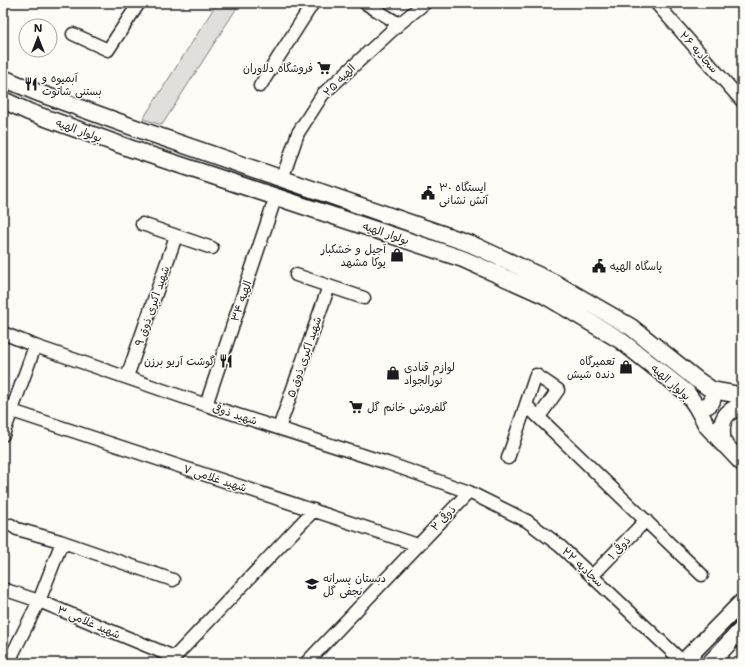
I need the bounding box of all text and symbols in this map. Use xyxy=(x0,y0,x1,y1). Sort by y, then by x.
north arrow xyxy=(18,18,58,58)
text: N xyxy=(34,21,43,36)
street label: سجادیه ۲۶ xyxy=(676,28,721,76)
supermarket icon: فروشگاه دلاوران xyxy=(316,60,332,76)
place label: فروشگاه دلاوران xyxy=(243,61,313,76)
street label: الهیه ۲۵ xyxy=(320,61,359,100)
place label: آبمیوه و بستنی شاتوت xyxy=(41,71,102,99)
restaurant icon: آبمیوه و بستنی شاتوت xyxy=(23,76,39,92)
street label: بولوار الهیه xyxy=(54,115,104,146)
place label: ایستگاه ۳۰ آتش نشانی xyxy=(439,180,489,208)
public building icon: ایستگاه ۳۰ آتش نشانی xyxy=(420,185,436,201)
street label: بولوار الهیه xyxy=(361,219,411,248)
place label: آجیل و خشکبار یوکا مشهد xyxy=(320,242,387,270)
shop icon: آجیل و خشکبار یوکا مشهد xyxy=(389,247,405,263)
public building icon: پاسگاه الهیه xyxy=(591,258,607,274)
place label: پاسگاه الهیه xyxy=(610,259,662,274)
street label: شهید اکبری ذوق ۹ xyxy=(132,264,173,348)
street label: الهیه ۳۴ xyxy=(227,279,255,324)
street label: شهید اکبری ذوق ۵ xyxy=(284,315,325,400)
restaurant icon: گوشت آریو برزن xyxy=(218,353,234,369)
place label: گوشت آریو برزن xyxy=(144,354,215,369)
place label: تعمیرگاه دنده شیش xyxy=(567,354,616,382)
shop icon: تعمیرگاه دنده شیش xyxy=(618,359,634,375)
place label: لوازم قنادی نورالجواد xyxy=(404,360,455,388)
street label: بولوار الهیه xyxy=(648,361,694,404)
shop icon: لوازم قنادی نورالجواد xyxy=(385,365,401,381)
supermarket icon: گلفروشی خانم گل xyxy=(348,399,364,415)
street label: شهید ذوقی xyxy=(210,400,259,429)
place label: گلفروشی خانم گل xyxy=(367,400,448,416)
street label: شهید غلامی ۷ xyxy=(181,461,248,496)
street label: ذوقی ۲ xyxy=(428,502,459,534)
street label: ذوقی ۱ xyxy=(605,533,634,563)
street label: سجادیه ۲۲ xyxy=(559,544,607,590)
place label: دبستان پسرانه نجفی گل xyxy=(323,571,386,599)
school or university icon: دبستان پسرانه نجفی گل xyxy=(304,576,320,592)
street label: شهید غلامی ۳ xyxy=(55,602,123,642)

